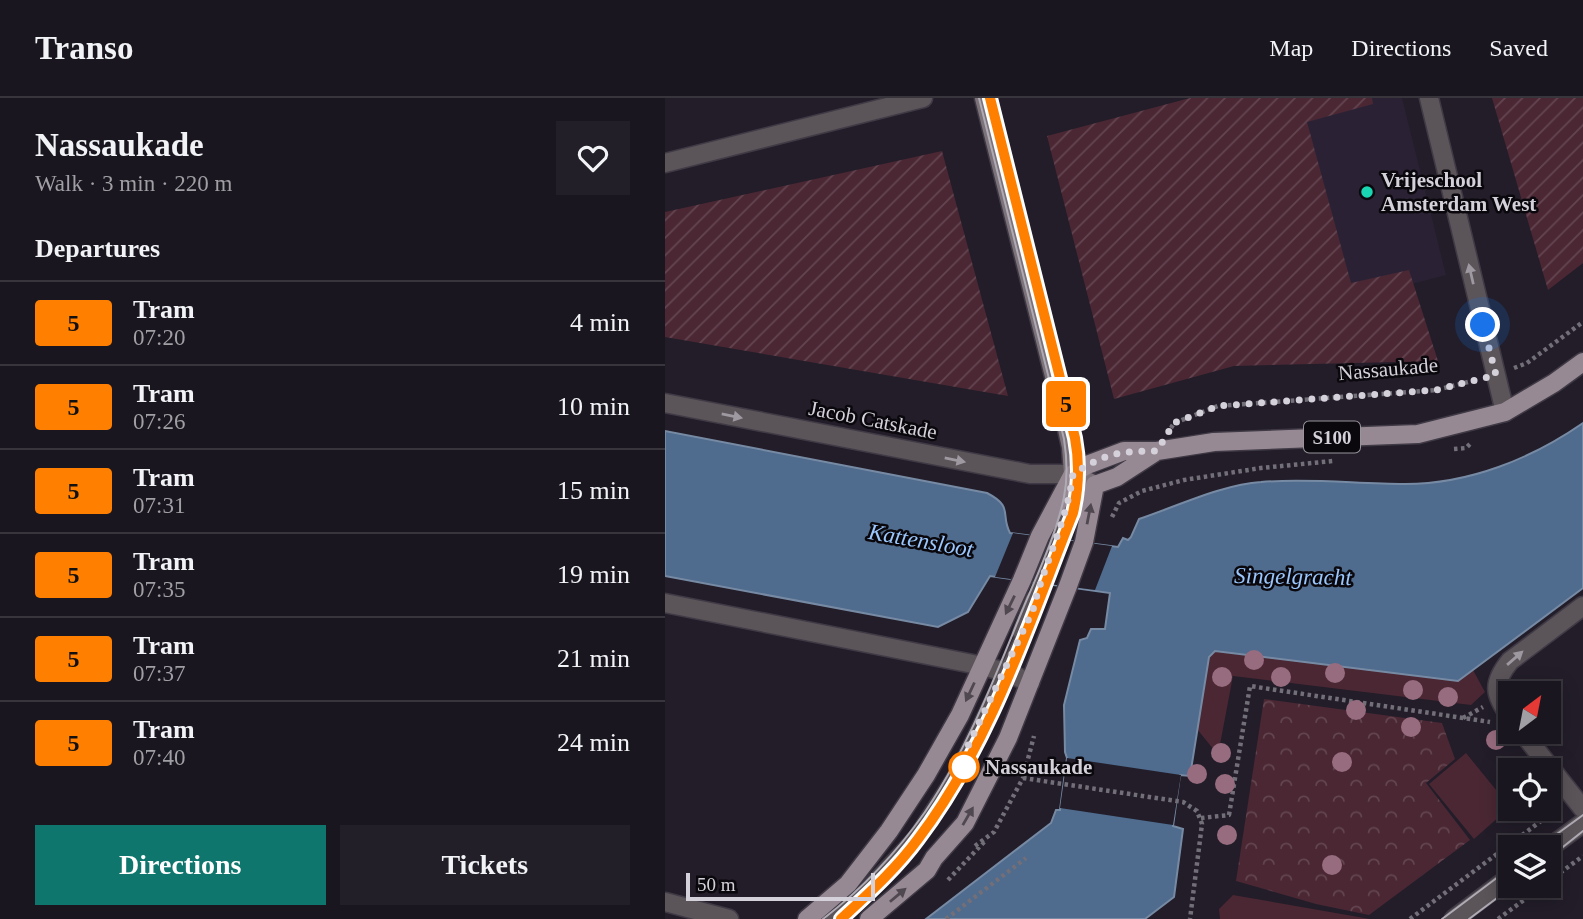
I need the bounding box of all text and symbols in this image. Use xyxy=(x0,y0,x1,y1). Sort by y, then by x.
text: Transo xyxy=(35,30,133,66)
text: Map xyxy=(1269,35,1313,61)
text: Directions xyxy=(1351,35,1451,61)
text: Saved xyxy=(1489,35,1548,61)
button: heart xyxy=(556,121,630,195)
text: Nassaukade xyxy=(35,127,204,163)
place label: Vrijeschool Amsterdam West xyxy=(1381,168,1536,216)
text: Walk · 3 min · 220 m xyxy=(35,171,232,196)
marker: Vrijeschool Amsterdam West xyxy=(1359,184,1375,200)
text: Departures xyxy=(35,234,160,263)
one-way arrow xyxy=(1465,263,1476,285)
text: Tram xyxy=(133,295,195,324)
your location xyxy=(1465,307,1500,342)
text: 4 min xyxy=(570,308,630,337)
text: 5 xyxy=(68,310,80,336)
text: 07:20 xyxy=(133,325,185,350)
street label: Nassaukade xyxy=(1337,353,1439,385)
text: Tram xyxy=(133,379,195,408)
line badge: 5 xyxy=(1043,381,1089,427)
text: 5 xyxy=(1060,391,1072,417)
text: 10 min xyxy=(557,392,630,421)
text: 5 xyxy=(68,394,80,420)
street label: Jacob Catskade xyxy=(807,396,939,444)
text: 07:26 xyxy=(133,409,185,434)
one-way arrow xyxy=(721,411,743,422)
road number: S100 xyxy=(1304,422,1360,452)
one-way arrow xyxy=(944,454,966,465)
text: Tram xyxy=(133,463,195,492)
text: 15 min xyxy=(557,476,630,505)
text: 5 xyxy=(68,478,80,504)
text: 07:31 xyxy=(133,493,185,518)
one-way arrow xyxy=(1084,503,1095,525)
water label: Kattensloot xyxy=(866,519,976,562)
text: Tram xyxy=(133,547,195,576)
text: 19 min xyxy=(557,560,630,589)
text: 5 xyxy=(68,562,80,588)
water label: Singelgracht xyxy=(1234,563,1353,590)
text: 07:35 xyxy=(133,577,185,602)
one-way arrow xyxy=(1004,595,1015,615)
text: Tram xyxy=(133,631,195,660)
text: 21 min xyxy=(557,644,630,673)
text: 5 xyxy=(68,646,80,672)
one-way arrow xyxy=(1506,651,1524,666)
text: 07:37 xyxy=(133,661,185,686)
north arrow xyxy=(1498,681,1561,744)
map controls xyxy=(1498,681,1561,898)
one-way arrow xyxy=(964,682,976,702)
text: Tram xyxy=(133,715,195,744)
text: 24 min xyxy=(557,728,630,757)
text: 5 xyxy=(68,730,80,756)
text: 07:40 xyxy=(133,745,185,770)
marker: Nassaukade xyxy=(949,752,979,782)
place label: Nassaukade xyxy=(985,755,1092,779)
button: locate xyxy=(1498,758,1561,821)
one-way arrow xyxy=(962,807,974,826)
button: Directions xyxy=(35,825,326,905)
button: Tickets xyxy=(340,825,630,905)
button: layers xyxy=(1498,835,1561,898)
scale bar xyxy=(686,870,875,902)
text: 50 m xyxy=(697,874,736,895)
one-way arrow xyxy=(888,887,906,902)

